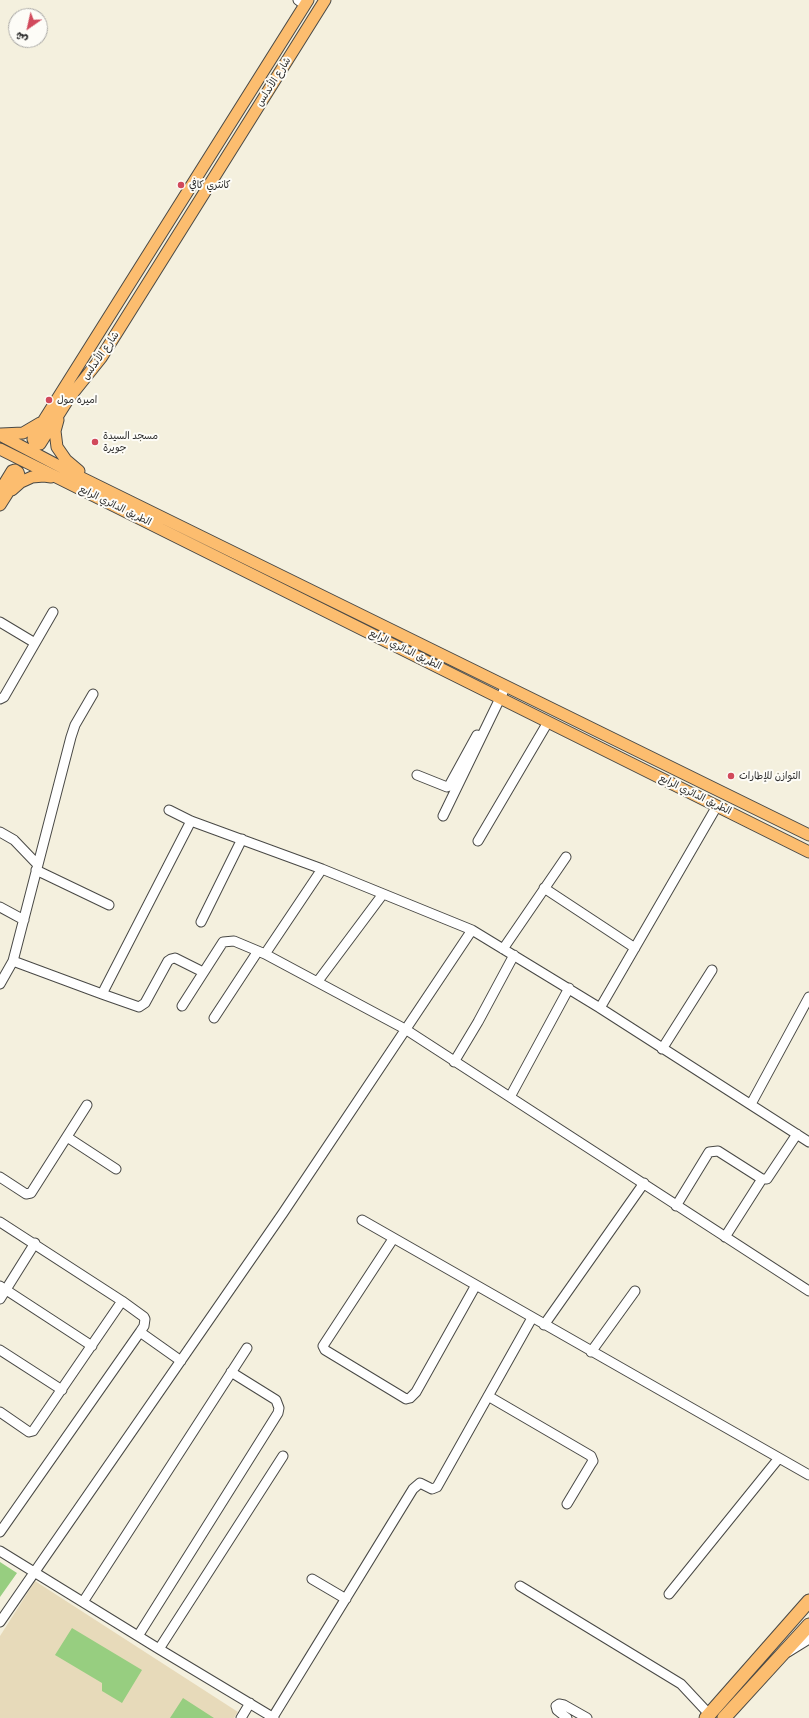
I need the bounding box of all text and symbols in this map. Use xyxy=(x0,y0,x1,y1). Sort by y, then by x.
north arrow xyxy=(8,8,48,48)
text: ش xyxy=(13,29,30,46)
street label: شارع الأندلس xyxy=(254,55,294,109)
place label: كانتري كافي xyxy=(189,179,231,191)
marker: كانتري كافي xyxy=(176,180,186,190)
street label: شارع الأندلس xyxy=(80,330,122,382)
place label: اميره مول xyxy=(57,394,97,406)
marker: اميره مول xyxy=(44,395,54,405)
place label: مسجد السيدة جويرة xyxy=(103,430,158,454)
marker: مسجد السيدة جويرة xyxy=(90,437,100,447)
street label: الطريق الدائري الرابع xyxy=(77,483,153,529)
street label: الطريق الدائري الرابع xyxy=(367,627,443,673)
place label: التوازن للإطارات xyxy=(739,770,800,782)
marker: التوازن للإطارات xyxy=(726,771,736,781)
street label: الطريق الدائري الرابع xyxy=(657,772,733,818)

